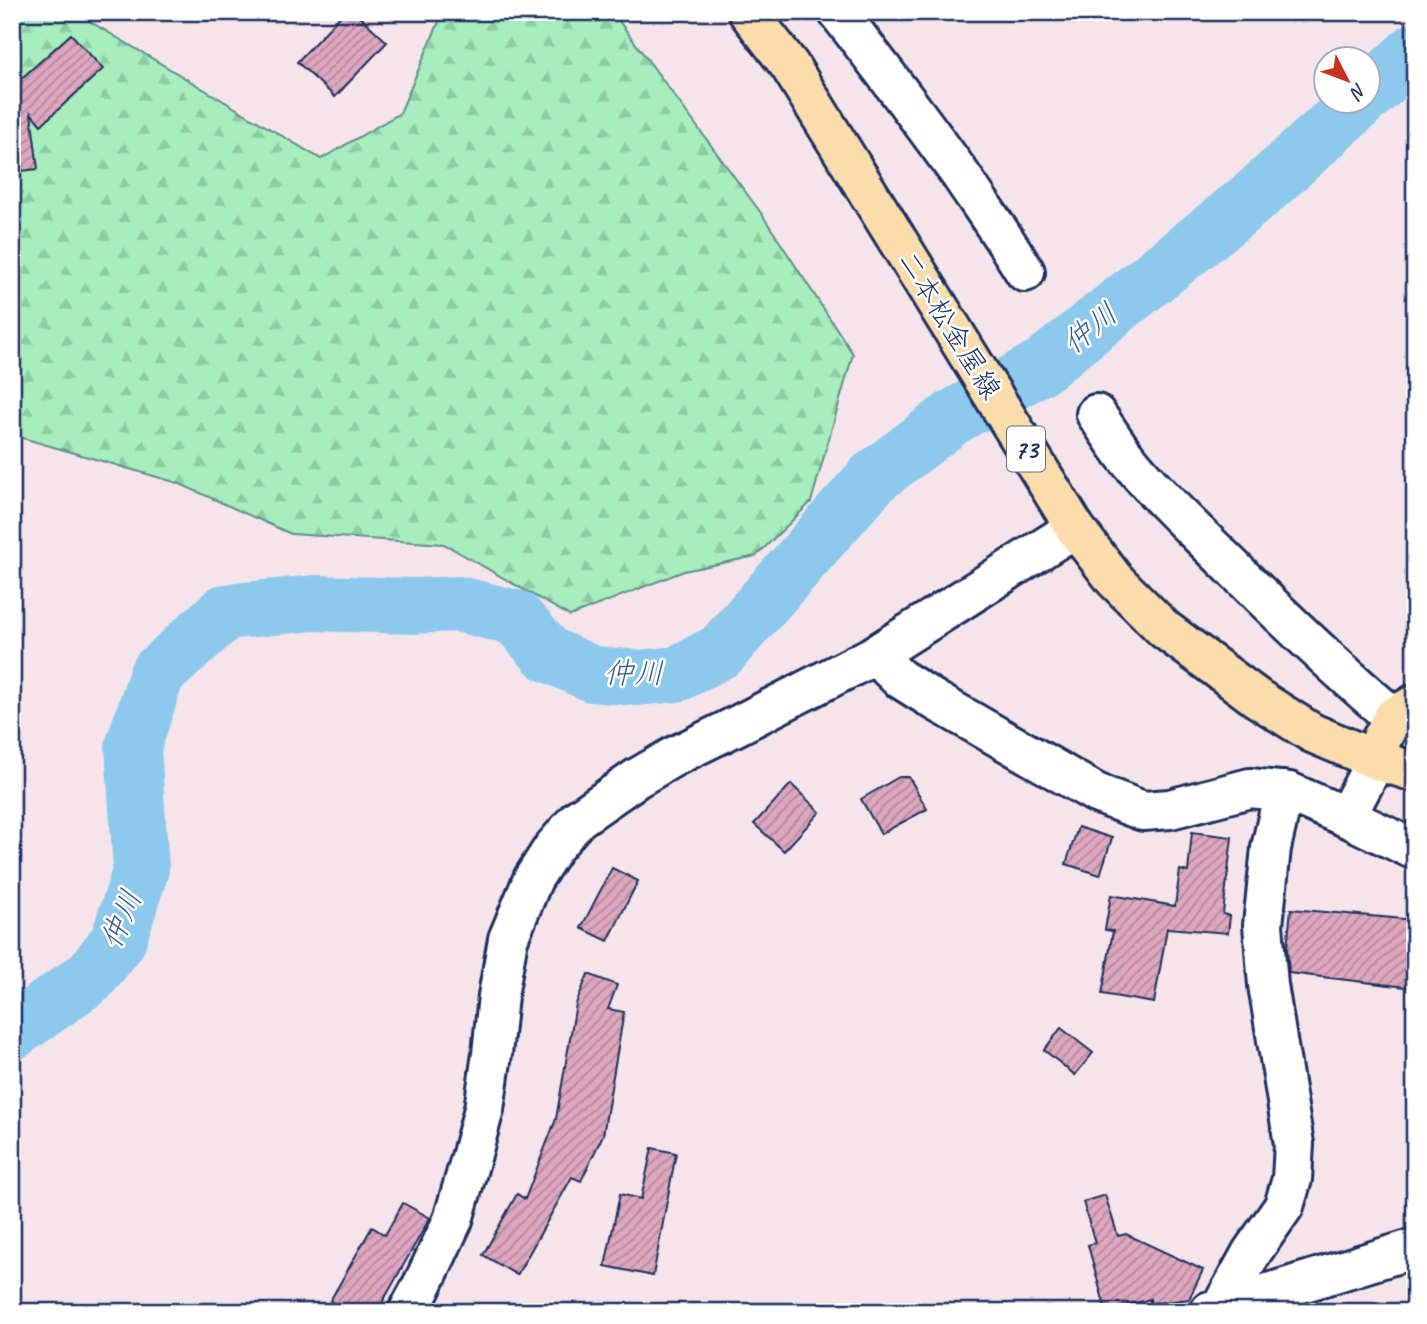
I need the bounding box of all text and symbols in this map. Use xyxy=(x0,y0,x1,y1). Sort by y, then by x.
north arrow xyxy=(1312,46,1382,116)
text: N xyxy=(1344,78,1372,106)
street label: 二本松金屋線 xyxy=(891,244,1009,406)
water label: 仲川 xyxy=(1055,294,1125,362)
road number: 73 xyxy=(1007,426,1045,471)
water label: 仲川 xyxy=(604,654,664,692)
water label: 仲川 xyxy=(92,884,150,954)

